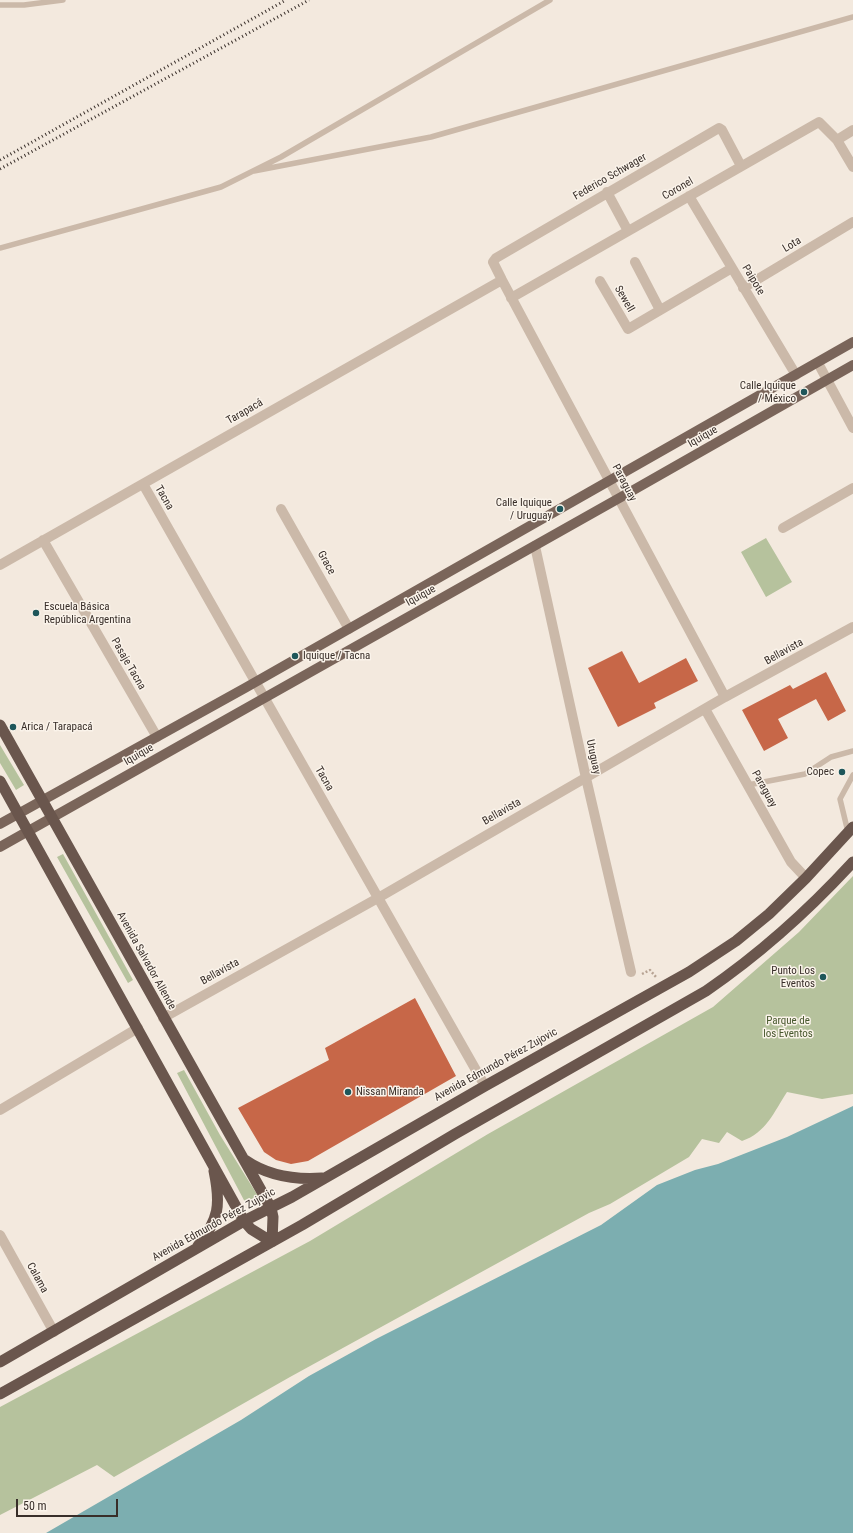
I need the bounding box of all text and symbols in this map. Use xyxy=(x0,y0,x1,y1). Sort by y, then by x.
street label: Federico Schwager xyxy=(571,151,649,203)
street label: Coronel xyxy=(660,175,696,203)
street label: Lota xyxy=(780,234,804,256)
street label: Paipote xyxy=(739,262,767,298)
street label: Sewell xyxy=(611,283,637,315)
place label: Calle Iquique / México xyxy=(740,379,796,405)
marker: Calle Iquique / México xyxy=(799,387,809,397)
street label: Tarapacá xyxy=(224,396,266,428)
street label: Iquique xyxy=(686,423,720,451)
street label: Paraguay xyxy=(609,462,639,504)
street label: Tacna xyxy=(152,483,176,513)
place label: Calle Iquique / Uruguay xyxy=(496,496,552,522)
marker: Calle Iquique / Uruguay xyxy=(555,504,565,514)
street label: Grace xyxy=(314,549,338,577)
street label: Iquique xyxy=(404,582,438,610)
place label: Escuela Básica República Argentina xyxy=(44,600,131,626)
marker: Escuela Básica República Argentina xyxy=(31,608,41,618)
street label: Pasaje Tacna xyxy=(108,636,148,692)
street label: Bellavista xyxy=(762,636,806,668)
place label: Iquique / Tacna xyxy=(303,649,370,663)
marker: Iquique / Tacna xyxy=(290,651,300,661)
place label: Arica / Tarapacá xyxy=(21,720,93,734)
marker: Arica / Tarapacá xyxy=(8,722,18,732)
street label: Uruguay xyxy=(583,738,603,776)
street label: Iquique xyxy=(122,741,156,769)
street label: Tacna xyxy=(312,764,336,794)
place label: Copec xyxy=(807,765,834,779)
marker: Copec xyxy=(837,767,847,777)
street label: Paraguay xyxy=(748,768,780,810)
street label: Bellavista xyxy=(480,796,524,828)
street label: Avenida Salvador Allende xyxy=(114,910,178,1012)
street label: Bellavista xyxy=(198,956,242,988)
place label: Punto Los Eventos xyxy=(771,964,815,990)
marker: Punto Los Eventos xyxy=(818,972,828,982)
park label: Parque de los Eventos xyxy=(763,1014,813,1040)
street label: Avenida Edmundo Pérez Zujovic xyxy=(432,1026,560,1104)
place label: Nissan Miranda xyxy=(356,1085,424,1099)
marker: Nissan Miranda xyxy=(343,1087,353,1097)
street label: Avenida Edmundo Pérez Zujovic xyxy=(150,1186,278,1264)
street label: Calama xyxy=(23,1260,51,1296)
scale bar xyxy=(18,1491,120,1517)
text: 50 m xyxy=(23,1499,47,1513)

